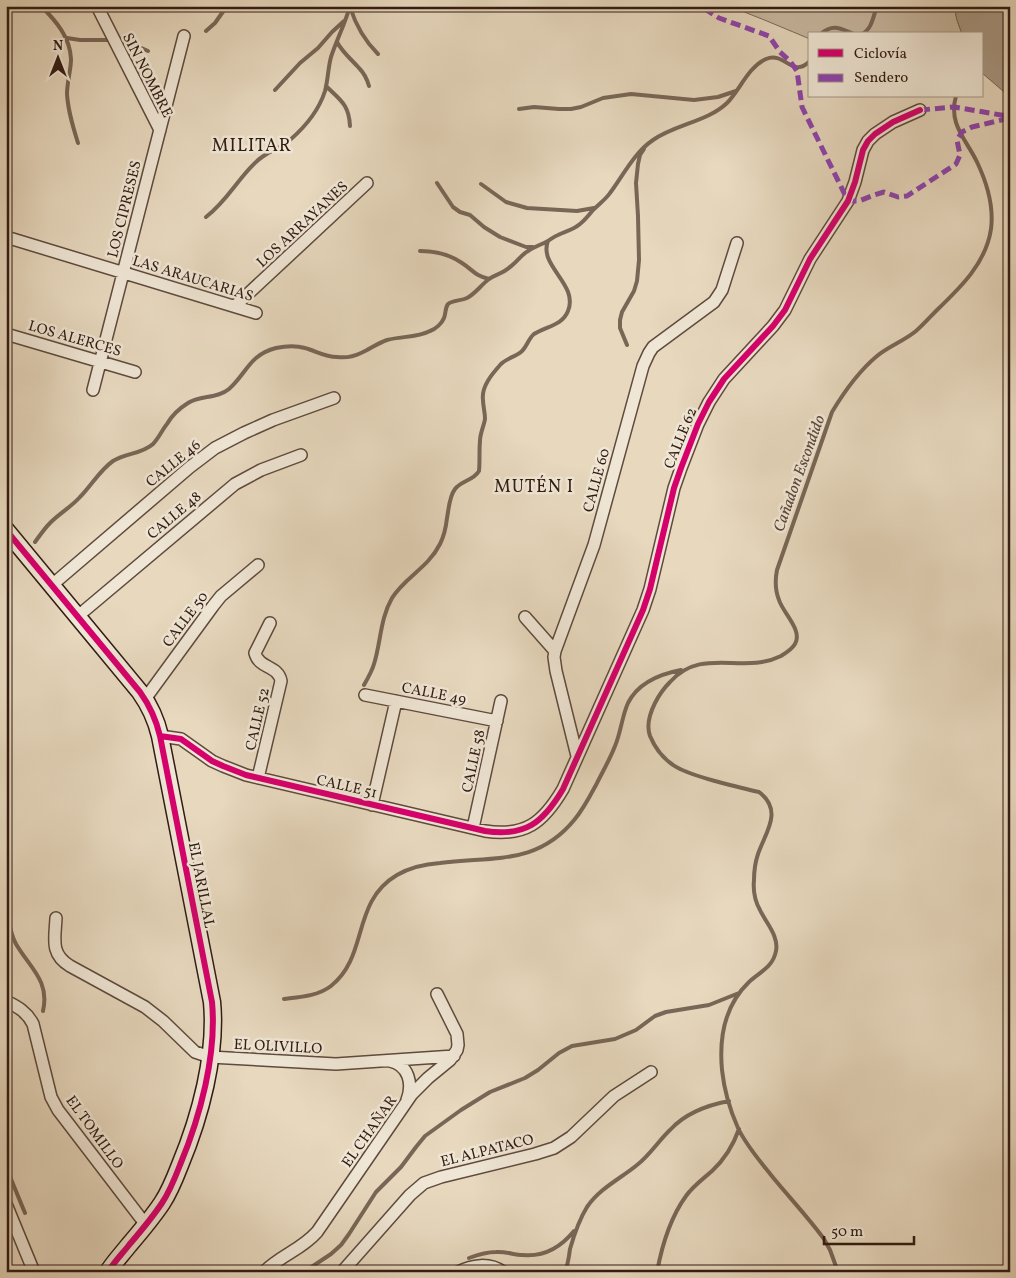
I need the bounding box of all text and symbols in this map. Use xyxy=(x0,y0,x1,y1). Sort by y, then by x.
street label: SIN NOMBRE xyxy=(116,30,177,122)
north arrow xyxy=(32,32,82,82)
legend xyxy=(808,32,984,98)
text: N xyxy=(53,37,63,56)
text: Ciclovía xyxy=(854,44,907,65)
text: Sendero xyxy=(854,68,908,89)
district label: MILITAR xyxy=(212,134,292,159)
street label: LOS CIPRESES xyxy=(103,159,148,260)
street label: LOS ARRAYANES xyxy=(253,177,354,273)
street label: LAS ARAUCARIAS xyxy=(129,251,256,308)
street label: LOS ALERCES xyxy=(26,316,124,363)
street label: CALLE 62 xyxy=(660,405,703,472)
water label: Cañadon Escondido xyxy=(769,412,831,535)
street label: CALLE 46 xyxy=(142,435,206,493)
street label: CALLE 60 xyxy=(579,446,616,515)
district label: MUTÉN I xyxy=(494,475,574,500)
street label: CALLE 48 xyxy=(143,487,207,545)
street label: CALLE 50 xyxy=(158,588,214,652)
street label: CALLE 49 xyxy=(400,678,468,711)
street label: CALLE 52 xyxy=(241,686,276,753)
street label: CALLE 58 xyxy=(458,728,491,795)
street label: CALLE 51 xyxy=(314,770,379,805)
street label: EL JARILLAL xyxy=(182,840,219,931)
street label: EL OLIVILLO xyxy=(233,1035,323,1060)
street label: EL TOMILLO xyxy=(60,1092,128,1174)
street label: EL CHAÑAR xyxy=(338,1092,403,1172)
street label: EL ALPATACO xyxy=(439,1130,536,1173)
scale bar xyxy=(824,1213,914,1245)
text: 50 m xyxy=(831,1222,863,1243)

